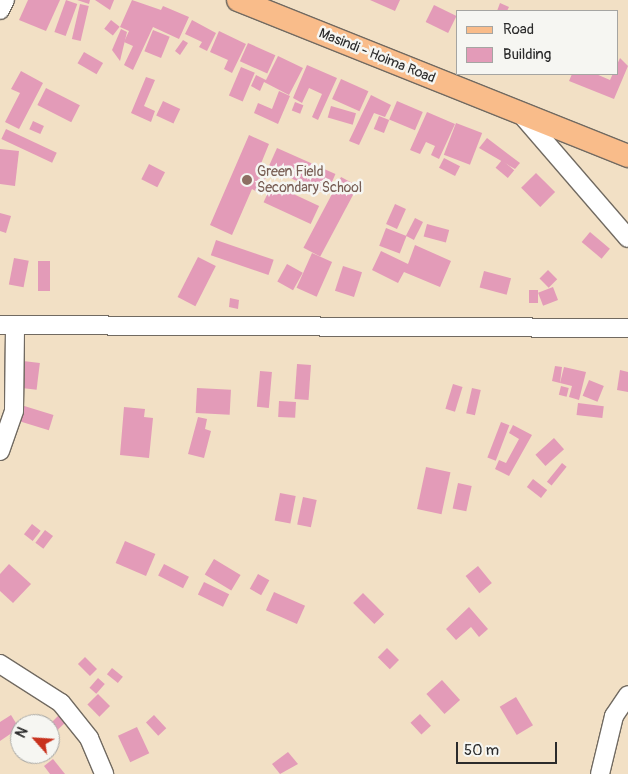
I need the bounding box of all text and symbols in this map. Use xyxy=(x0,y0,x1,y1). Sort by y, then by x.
legend xyxy=(456,10,618,75)
text: Road xyxy=(503,20,534,39)
street label: Masindi - Hoima Road xyxy=(316,25,438,87)
text: Building xyxy=(503,45,551,64)
place label: Green Field Secondary School xyxy=(257,164,362,196)
marker: Green Field Secondary School xyxy=(241,174,253,186)
north arrow xyxy=(10,714,60,764)
text: N xyxy=(12,725,32,741)
scale bar xyxy=(458,732,559,764)
text: 50 m xyxy=(464,741,499,760)

